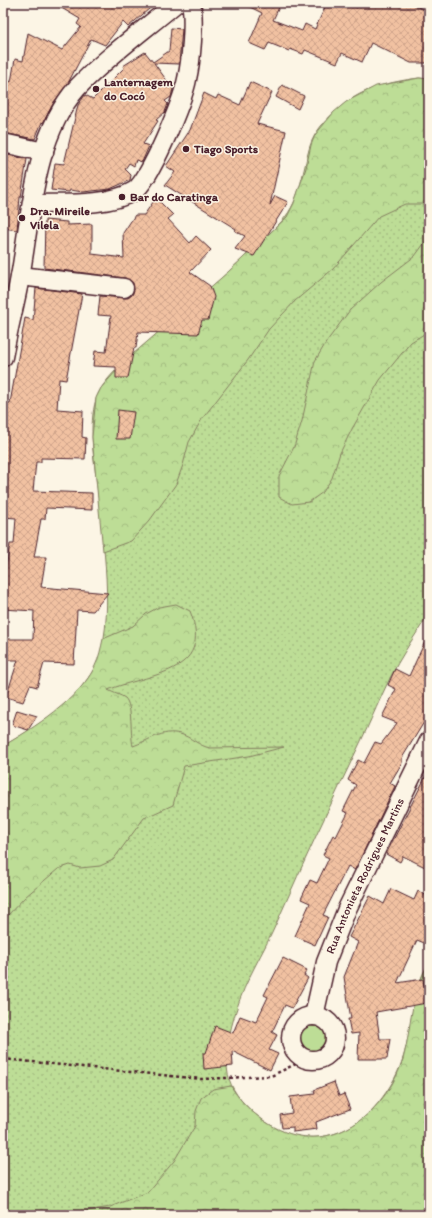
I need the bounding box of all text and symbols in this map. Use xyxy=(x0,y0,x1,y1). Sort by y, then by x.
place label: Lanternagem do Cocó xyxy=(104,75,174,103)
marker: Lanternagem do Cocó xyxy=(91,84,101,94)
place label: Tiago Sports xyxy=(193,142,259,157)
marker: Tiago Sports xyxy=(181,144,191,154)
place label: Bar do Caratinga xyxy=(130,190,219,205)
marker: Bar do Caratinga xyxy=(117,192,127,202)
place label: Dra. Mireile Vilela xyxy=(30,204,90,232)
marker: Dra. Mireile Vilela xyxy=(17,213,27,223)
street label: Rua Antonieta Rodrigues Martins xyxy=(323,796,407,956)

